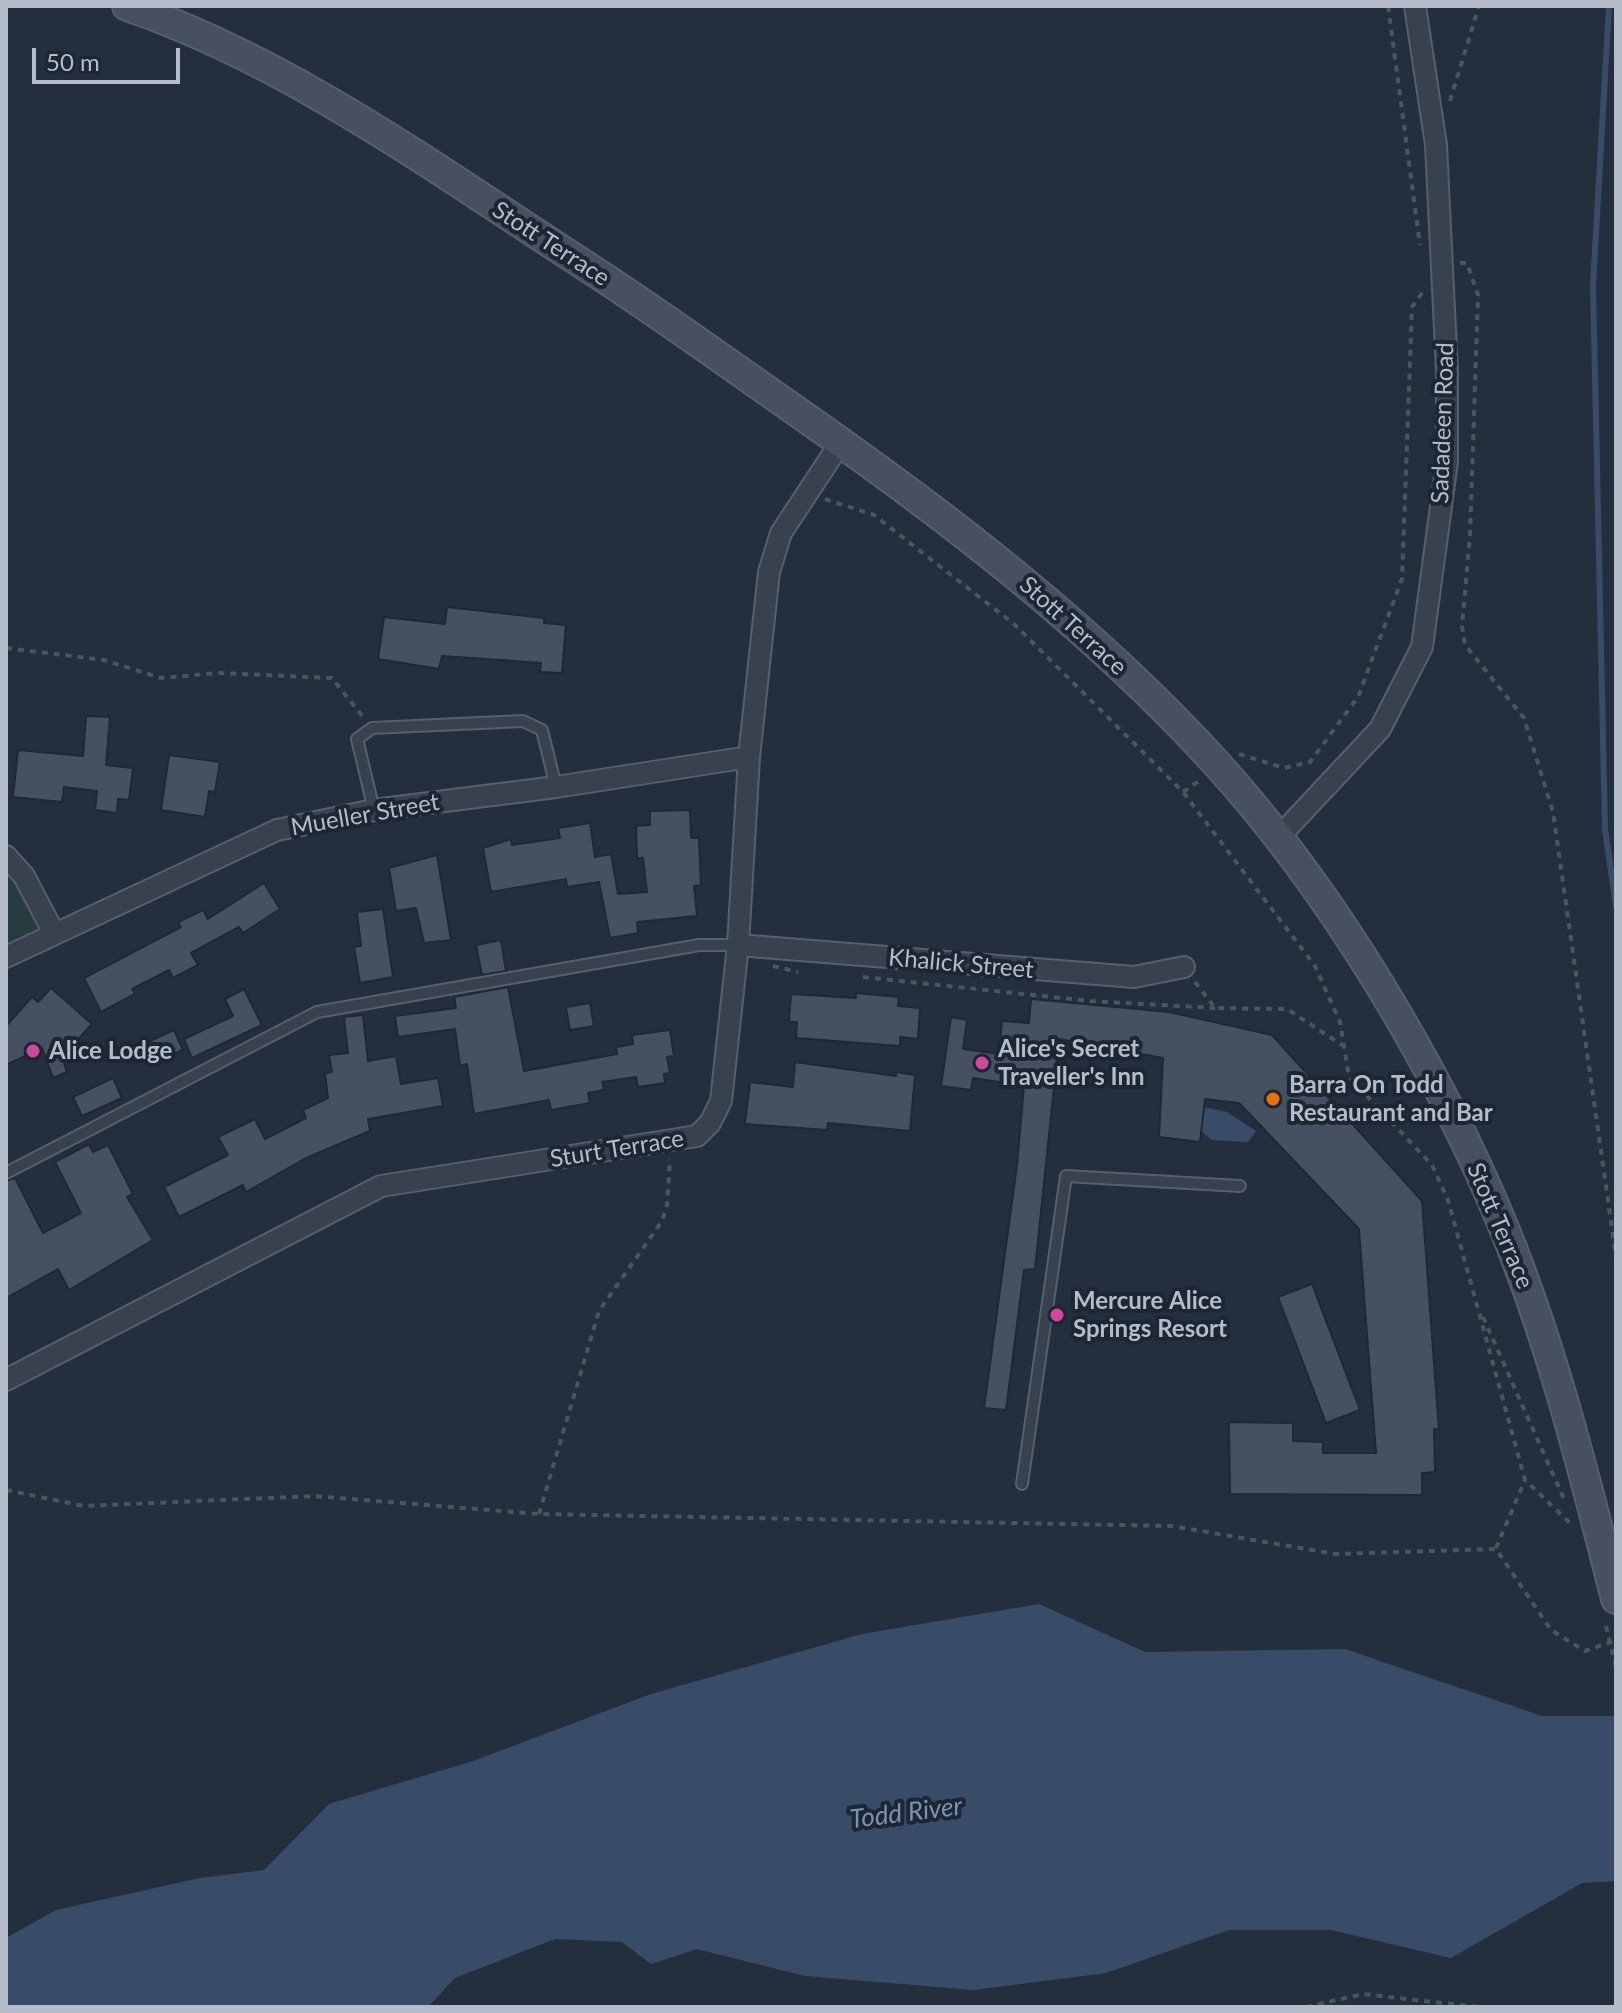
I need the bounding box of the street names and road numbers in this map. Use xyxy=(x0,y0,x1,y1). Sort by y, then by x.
street label: Stott Terrace xyxy=(487,195,615,293)
street label: Sadadeen Road xyxy=(1426,342,1460,504)
street label: Stott Terrace xyxy=(1014,570,1132,682)
street label: Mueller Street xyxy=(289,788,441,842)
street label: Khalick Street xyxy=(887,943,1035,985)
street label: Sturt Terrace xyxy=(548,1124,686,1174)
street label: Stott Terrace xyxy=(1461,1159,1539,1293)

